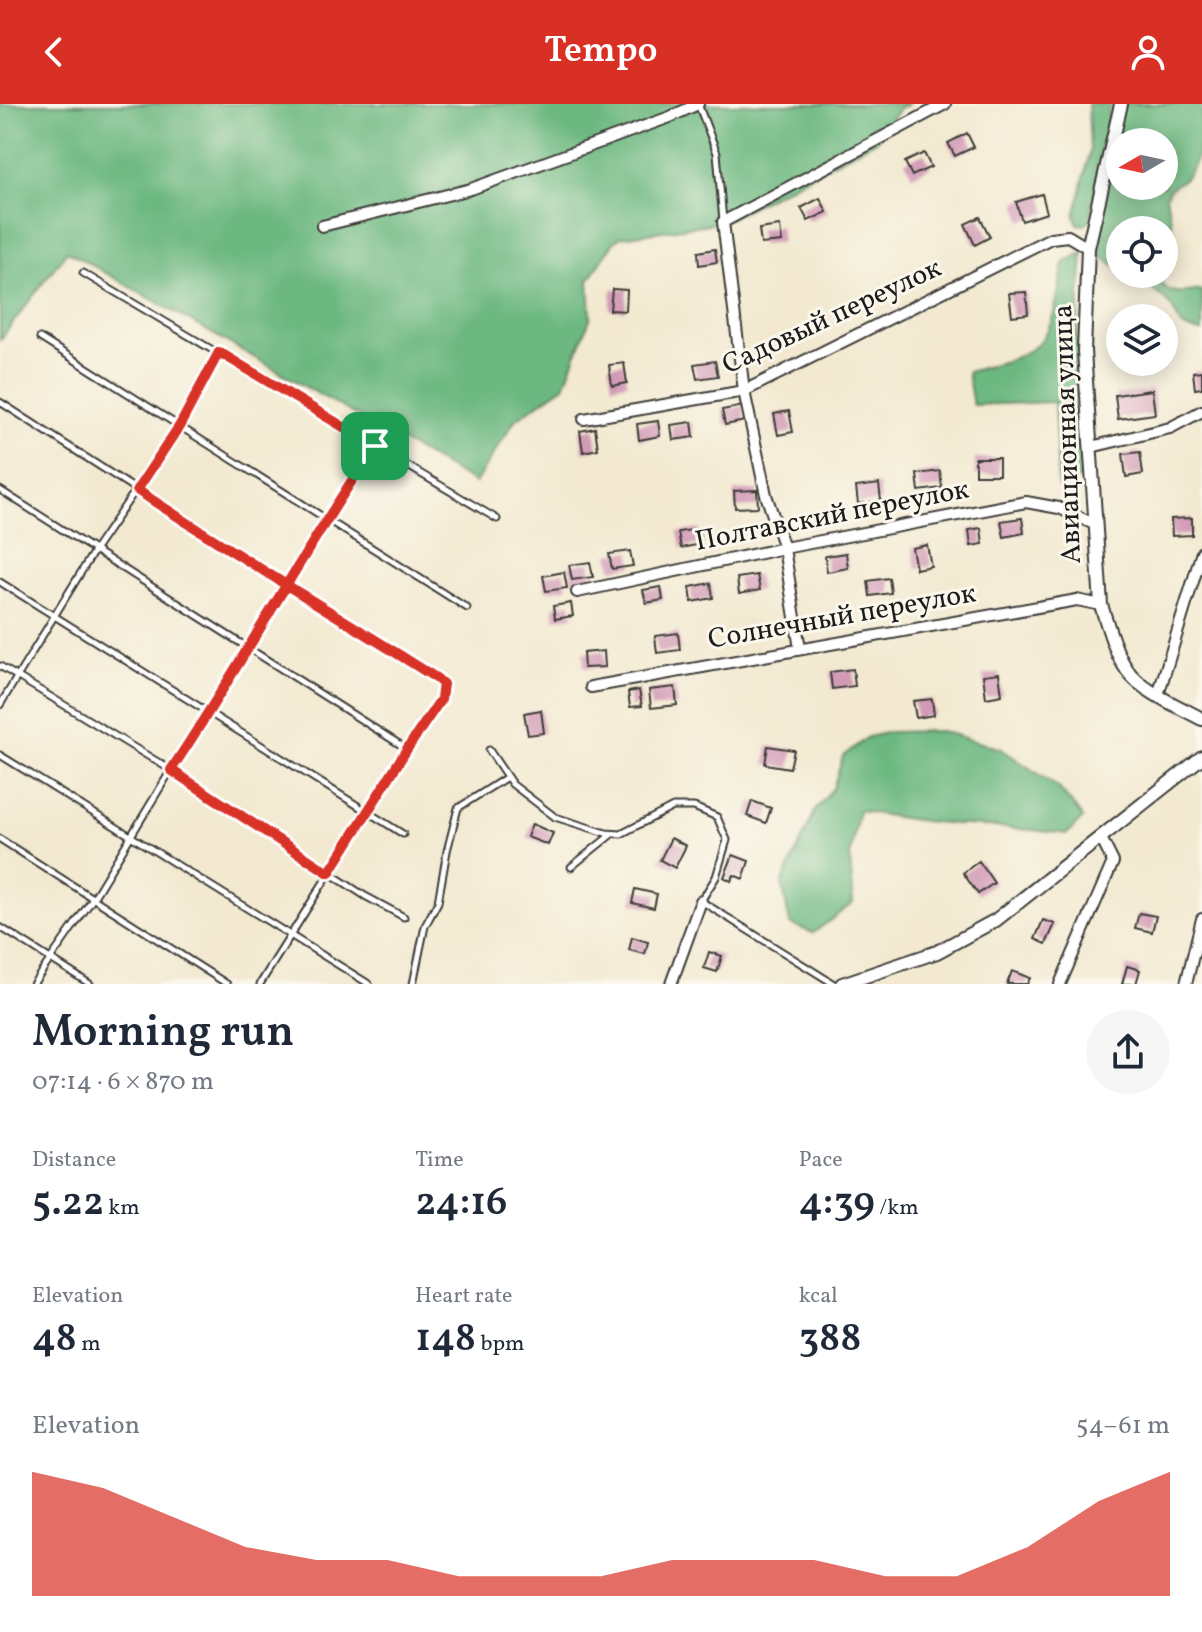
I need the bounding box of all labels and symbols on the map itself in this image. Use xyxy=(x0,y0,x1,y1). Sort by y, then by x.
north arrow xyxy=(1106,128,1178,200)
street label: Садовый переулок xyxy=(716,249,948,385)
street label: Авиационная улица xyxy=(1044,304,1092,564)
pin xyxy=(341,412,409,480)
street label: Полтавский переулок xyxy=(692,470,972,562)
street label: Солнечный переулок xyxy=(705,574,979,660)

